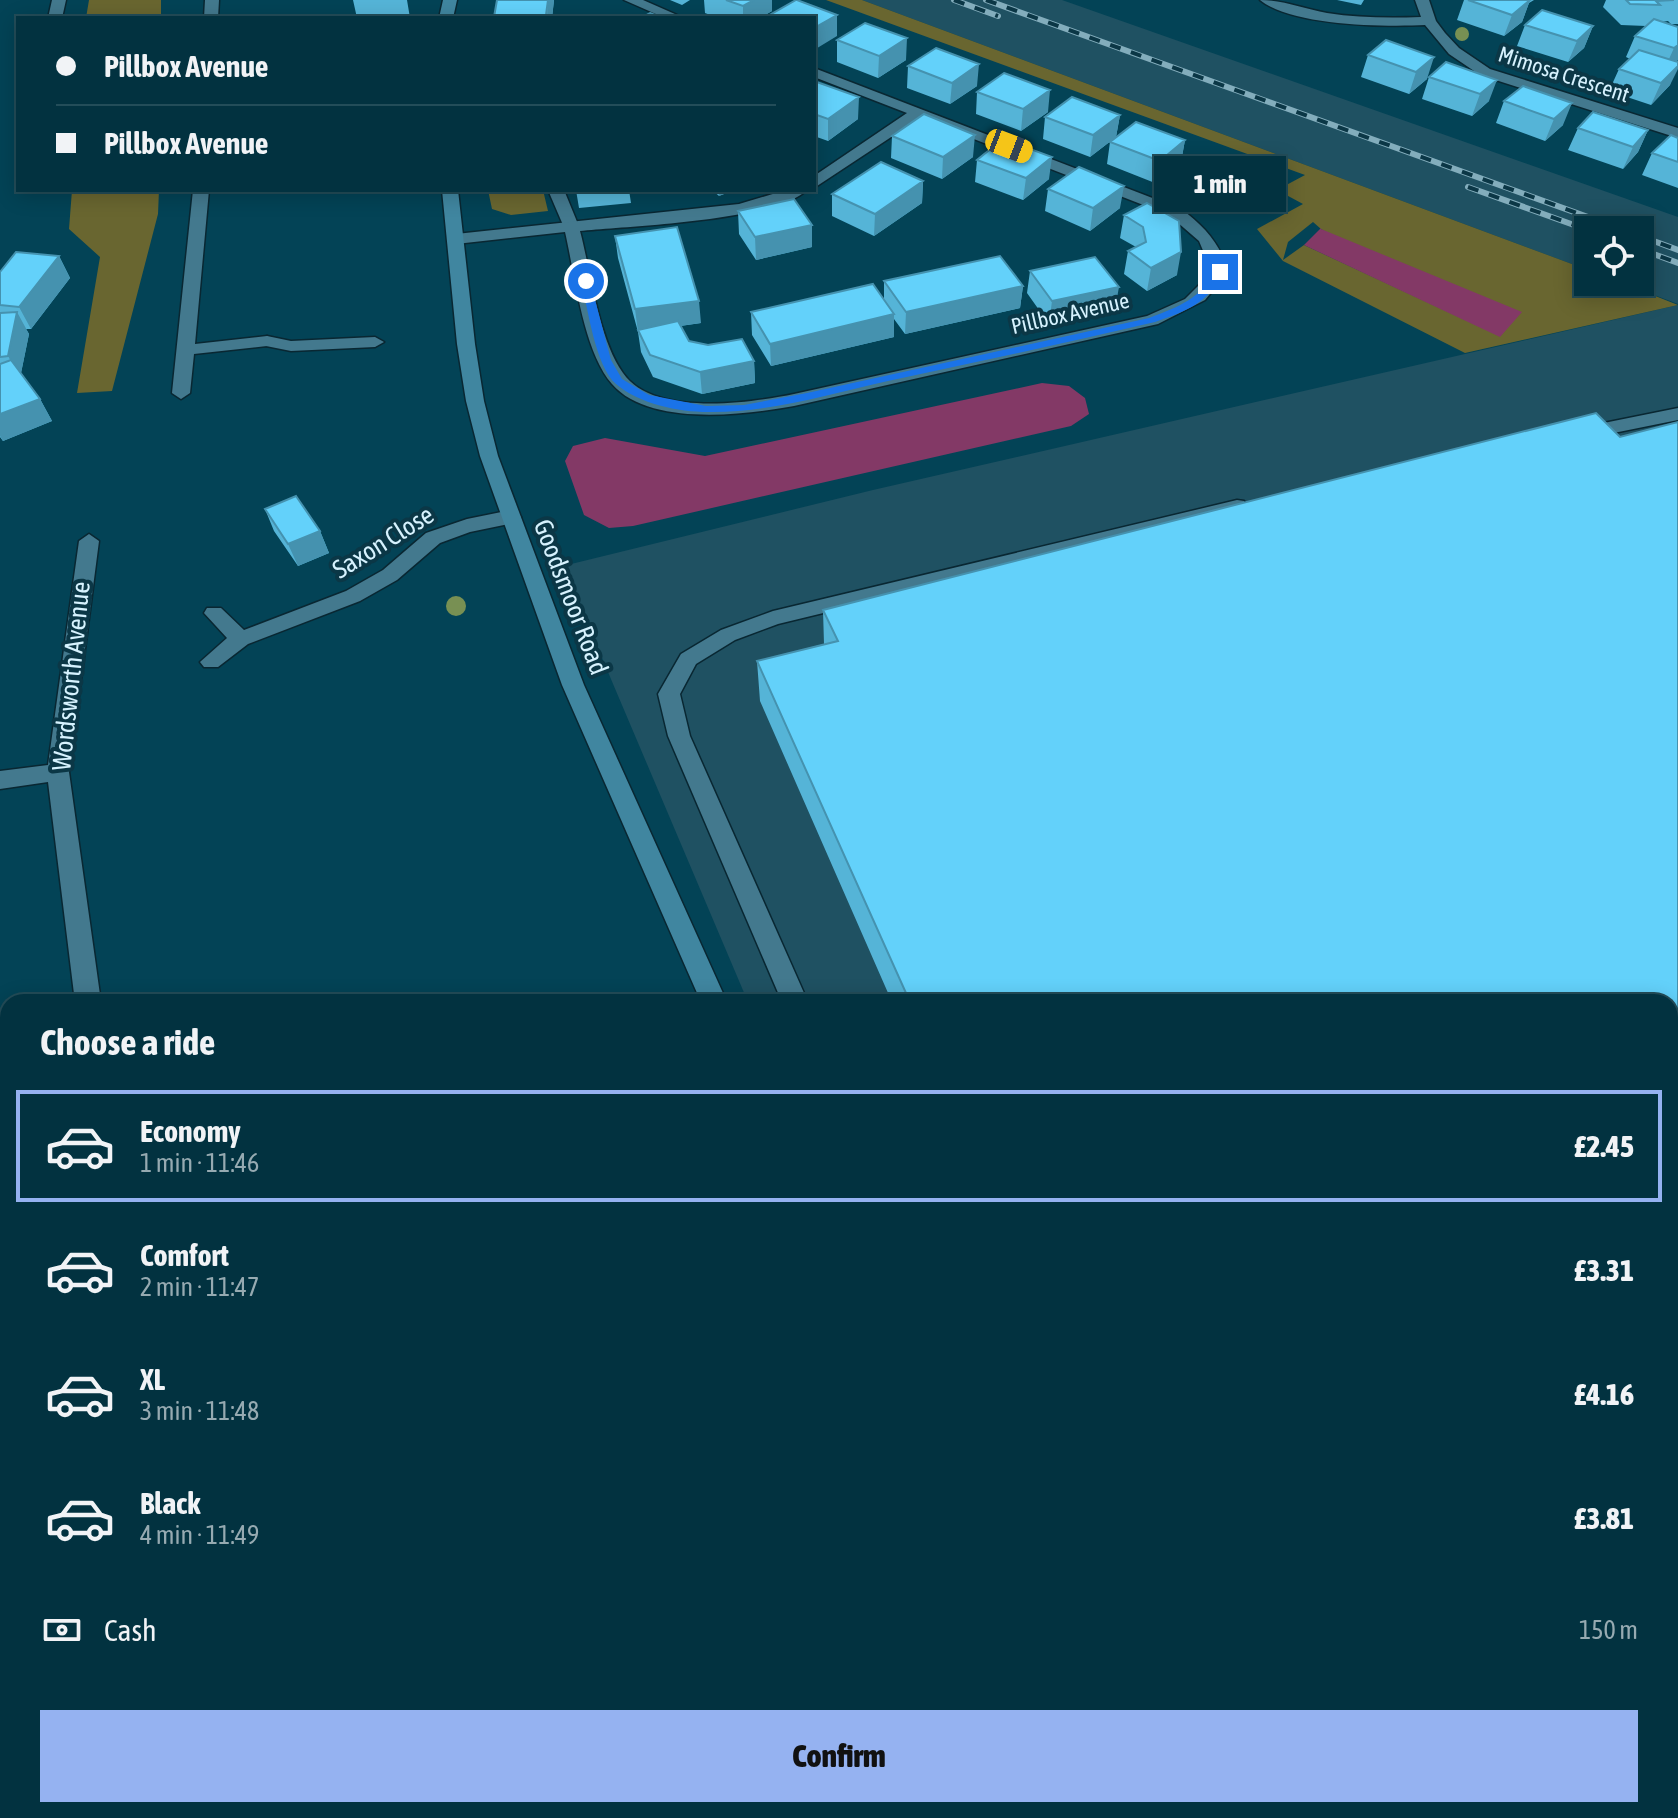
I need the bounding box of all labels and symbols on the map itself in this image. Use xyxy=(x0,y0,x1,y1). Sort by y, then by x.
street label: Mimosa Crescent xyxy=(1495,41,1633,107)
car xyxy=(982,126,1036,166)
callout: 1 min xyxy=(1154,156,1286,212)
route end xyxy=(1202,254,1238,290)
route start xyxy=(568,263,604,299)
street label: Pillbox Avenue xyxy=(1008,287,1132,339)
street label: Saxon Close xyxy=(327,499,439,585)
street label: Goodsmoor Road xyxy=(528,515,614,679)
street label: Wordsworth Avenue xyxy=(46,580,96,772)

